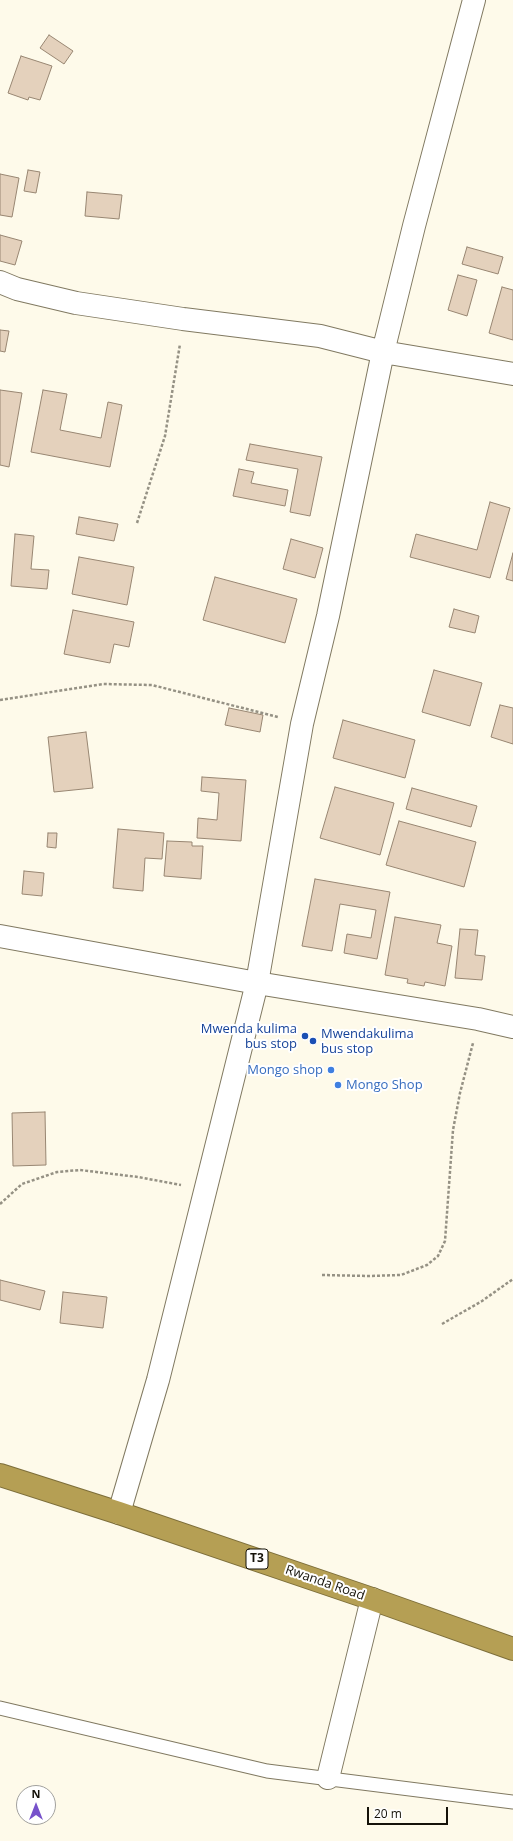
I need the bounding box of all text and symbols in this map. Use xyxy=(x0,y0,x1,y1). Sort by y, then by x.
place label: Mwenda kulima bus stop xyxy=(201,1021,297,1052)
place label: Mwendakulima bus stop xyxy=(321,1026,414,1057)
marker: Mwenda kulima bus stop xyxy=(300,1031,310,1041)
marker: Mwendakulima bus stop xyxy=(308,1036,318,1046)
place label: Mongo shop xyxy=(247,1062,323,1078)
marker: Mongo shop xyxy=(326,1065,336,1075)
place label: Mongo Shop xyxy=(346,1077,423,1093)
marker: Mongo Shop xyxy=(333,1080,343,1090)
road number: T3 xyxy=(246,1549,268,1569)
street label: Rwanda Road xyxy=(283,1562,367,1604)
north arrow xyxy=(16,1785,56,1825)
text: N xyxy=(32,1786,40,1801)
scale bar xyxy=(369,1799,450,1825)
text: 20 m xyxy=(374,1805,402,1822)

